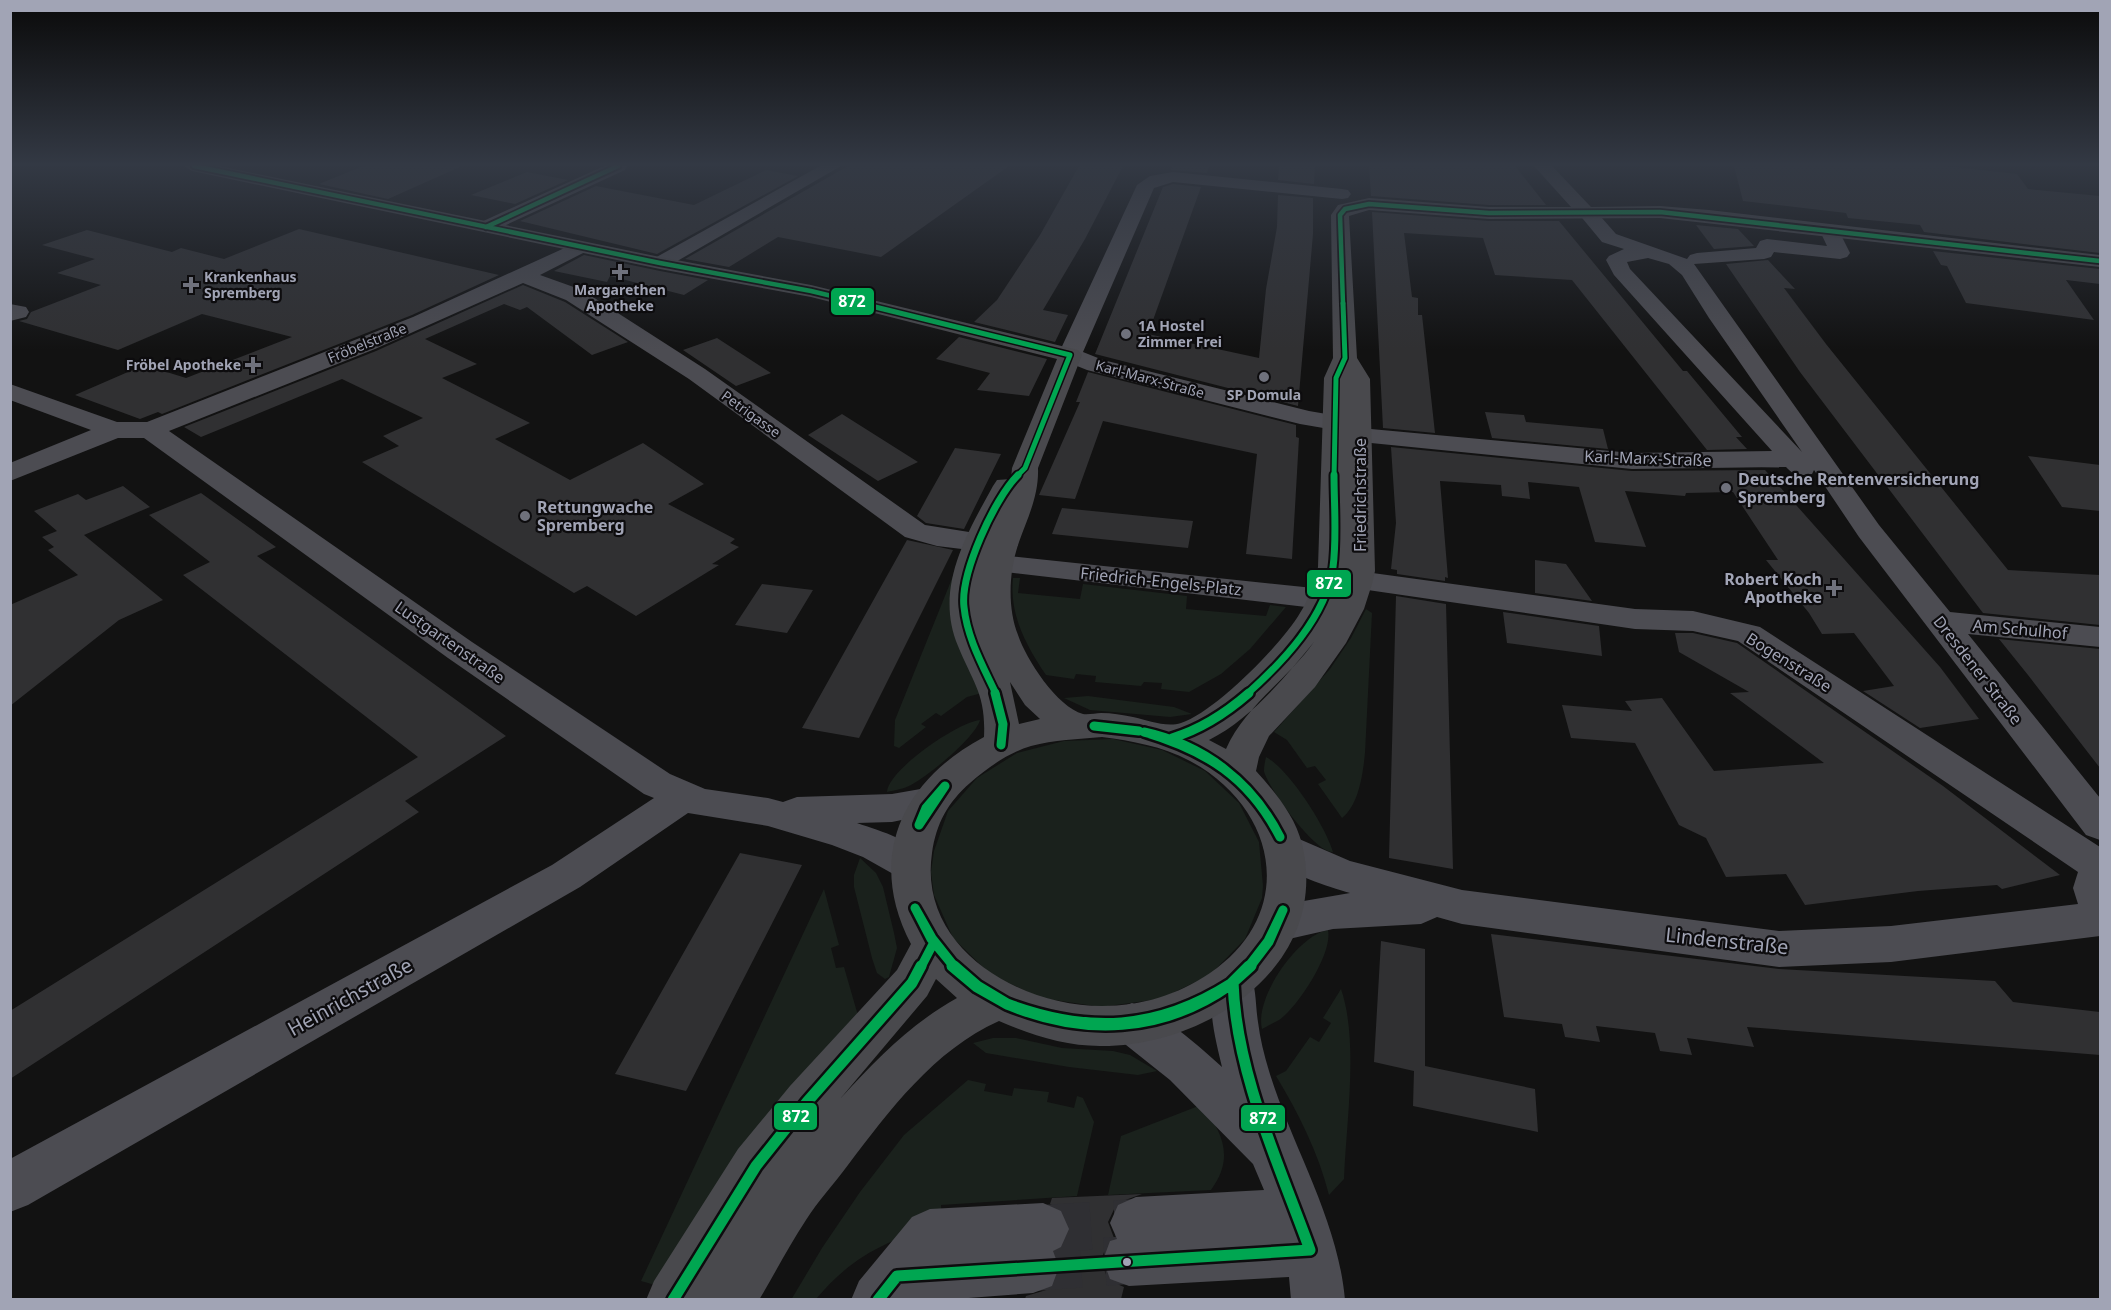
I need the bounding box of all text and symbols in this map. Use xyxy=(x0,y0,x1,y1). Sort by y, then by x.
marker: Margarethen Apotheke xyxy=(613,265,627,279)
place label: Krankenhaus Spremberg xyxy=(204,267,297,302)
marker: Krankenhaus Spremberg xyxy=(182,276,200,294)
place label: Margarethen Apotheke xyxy=(574,280,666,315)
line badge: 872 xyxy=(830,287,875,316)
text: 872 xyxy=(838,290,866,312)
place label: 1A Hostel Zimmer Frei xyxy=(1138,316,1222,351)
street label: Fröbelstraße xyxy=(325,318,409,367)
marker: 1A Hostel Zimmer Frei xyxy=(1119,327,1133,341)
place label: Fröbel Apotheke xyxy=(126,355,241,374)
street label: Karl-Marx-Straße xyxy=(1094,355,1207,402)
marker: Fröbel Apotheke xyxy=(246,358,260,372)
marker: SP Domula xyxy=(1257,370,1271,384)
place label: SP Domula xyxy=(1227,385,1301,404)
street label: Petrigasse xyxy=(718,386,785,441)
street label: Friedrichstraße xyxy=(1349,438,1371,552)
street label: Karl-Marx-Straße xyxy=(1584,445,1712,471)
place label: Deutsche Rentenversicherung Spremberg xyxy=(1738,468,1979,508)
marker: Deutsche Rentenversicherung Spremberg xyxy=(1719,481,1733,495)
place label: Rettungwache Spremberg xyxy=(537,496,653,536)
marker: Rettungwache Spremberg xyxy=(518,509,532,523)
street label: Friedrich-Engels-Platz xyxy=(1079,562,1243,600)
place label: Robert Koch Apotheke xyxy=(1724,568,1822,608)
line badge: 872 xyxy=(1306,569,1352,598)
text: 872 xyxy=(1315,572,1343,594)
marker: Robert Koch Apotheke xyxy=(1827,581,1841,595)
street label: Lustgartenstraße xyxy=(391,596,509,688)
street label: Dresdener Straße xyxy=(1929,611,2027,729)
street label: Am Schulhof xyxy=(1972,614,2070,644)
street label: Bogenstraße xyxy=(1742,627,1836,697)
street label: Lindenstraße xyxy=(1664,921,1790,960)
street label: Heinrichstraße xyxy=(283,951,417,1042)
line badge: 872 xyxy=(773,1102,818,1131)
line badge: 872 xyxy=(1240,1104,1286,1132)
text: 872 xyxy=(782,1105,810,1127)
text: 872 xyxy=(1249,1107,1277,1129)
unlabelled marker xyxy=(1121,1256,1133,1268)

